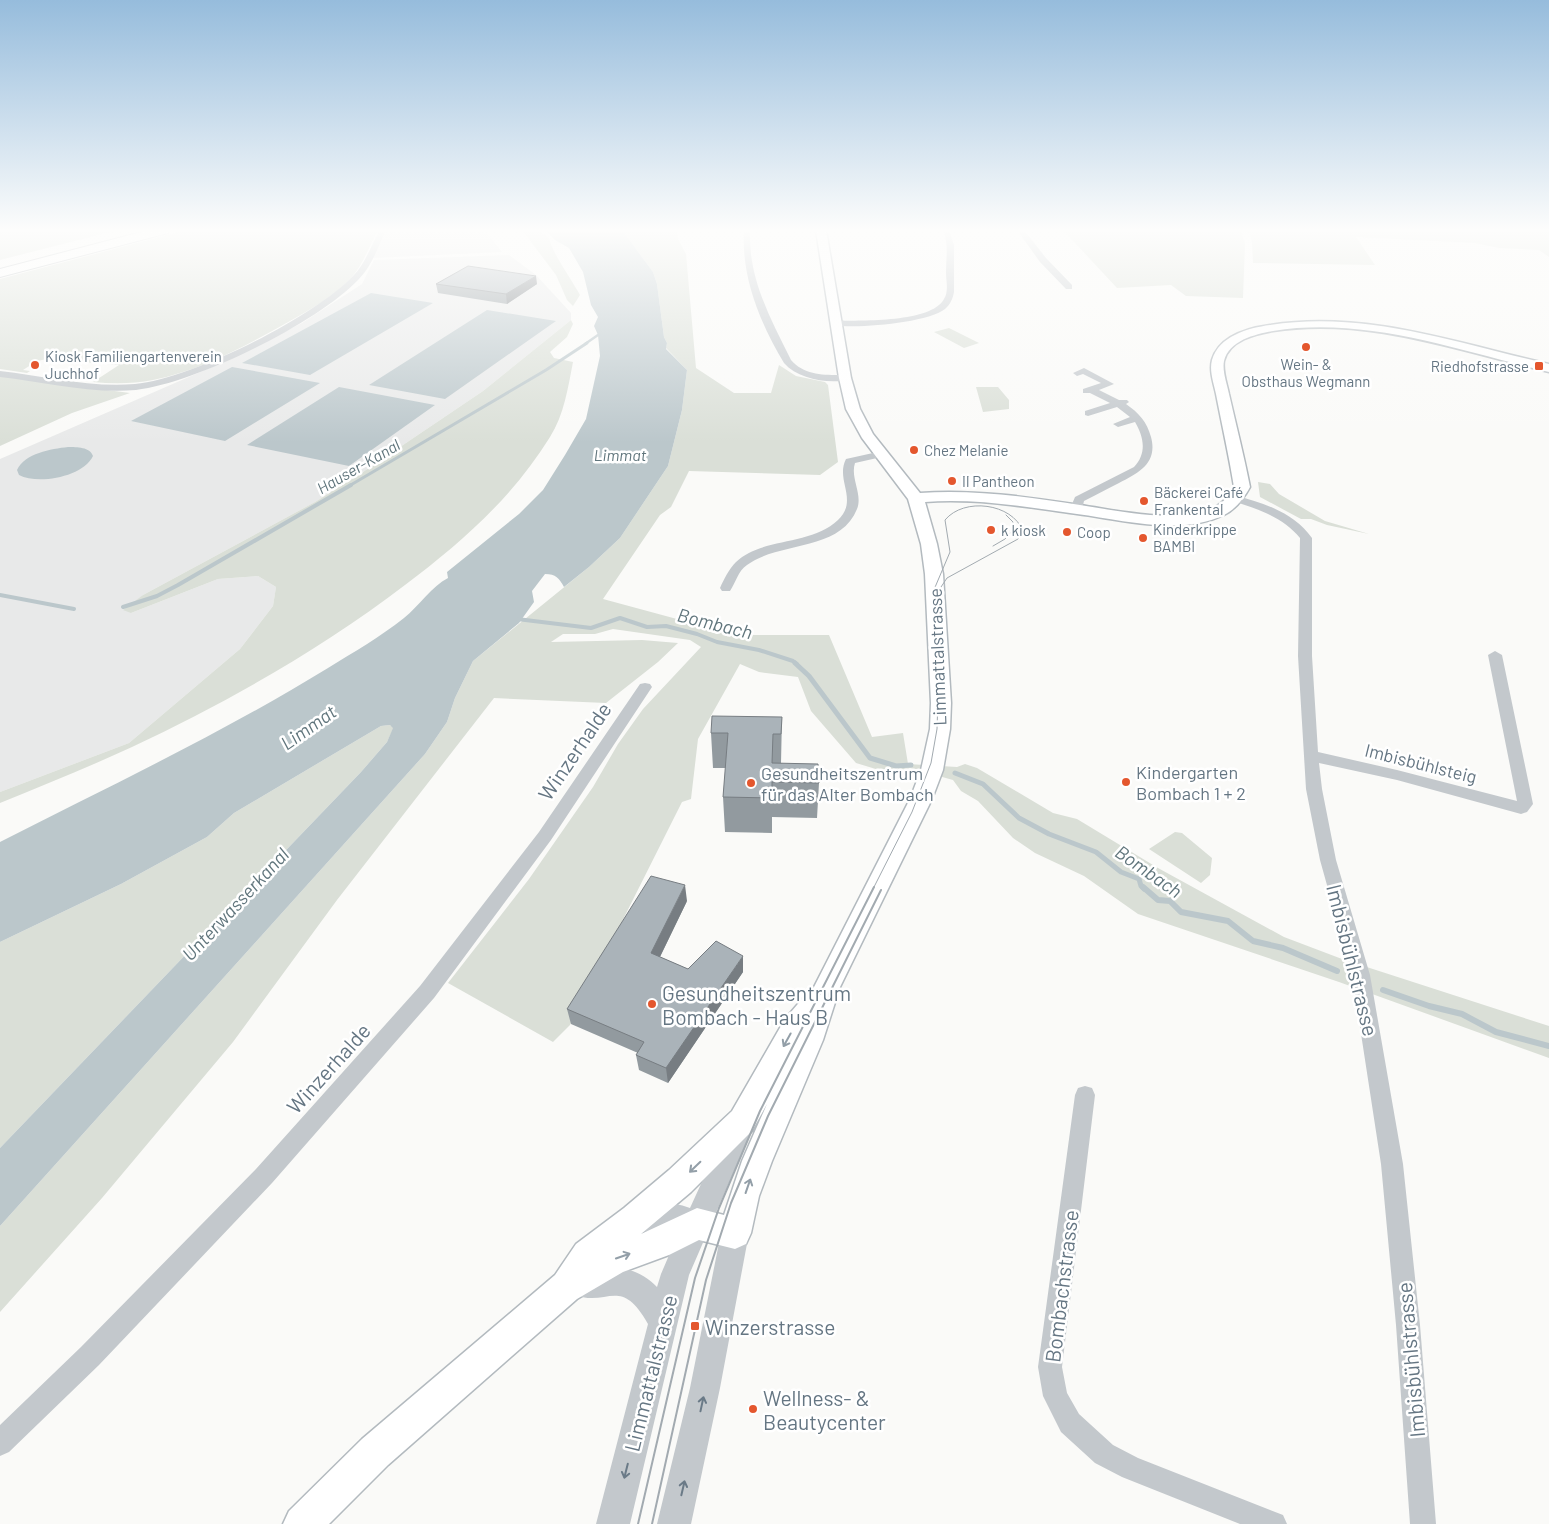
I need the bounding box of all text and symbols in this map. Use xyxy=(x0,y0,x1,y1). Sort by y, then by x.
marker: Wein- & Obsthaus Wegmann xyxy=(1300,341,1312,353)
place label: Kiosk Familiengartenverein Juchhof xyxy=(45,347,222,382)
place label: Wein- & Obsthaus Wegmann xyxy=(1242,355,1370,390)
place label: Riedhofstrasse xyxy=(1431,357,1529,375)
marker: Kiosk Familiengartenverein Juchhof xyxy=(29,359,41,371)
marker: Riedhofstrasse xyxy=(1533,360,1545,372)
water label: Hauser-Kanal xyxy=(313,434,403,497)
place label: Chez Melanie xyxy=(924,441,1009,459)
marker: Chez Melanie xyxy=(908,444,920,456)
water label: Limmat xyxy=(594,445,647,464)
place label: Il Pantheon xyxy=(962,472,1035,490)
marker: Il Pantheon xyxy=(946,475,958,487)
place label: Bäckerei Café Frankental xyxy=(1154,483,1243,518)
marker: Bäckerei Café Frankental xyxy=(1138,495,1150,507)
place label: Kinderkrippe BAMBI xyxy=(1153,520,1237,555)
place label: k kiosk xyxy=(1001,521,1046,539)
place label: Coop xyxy=(1077,523,1111,541)
marker: k kiosk xyxy=(985,524,997,536)
marker: Coop xyxy=(1061,526,1073,538)
marker: Kinderkrippe BAMBI xyxy=(1137,532,1149,544)
street label: Limmattalstrasse xyxy=(924,588,950,726)
water label: Bombach xyxy=(675,603,755,643)
street label: Winzerhalde xyxy=(532,697,616,805)
water label: Limmat xyxy=(276,700,340,754)
street label: Imbisbühlsteig xyxy=(1363,738,1479,788)
place label: Kindergarten Bombach 1 + 2 xyxy=(1136,761,1246,804)
place label: Gesundheitszentrum für das Alter Bombach xyxy=(761,762,934,805)
marker: Kindergarten Bombach 1 + 2 xyxy=(1120,776,1132,788)
marker: Gesundheitszentrum für das Alter Bombach xyxy=(745,777,757,789)
water label: Bombach xyxy=(1111,840,1187,902)
water label: Unterwasserkanal xyxy=(177,842,294,965)
street label: Imbisbühlstrasse xyxy=(1322,881,1384,1039)
place label: Gesundheitszentrum Bombach - Haus B xyxy=(662,980,851,1029)
marker: Gesundheitszentrum Bombach - Haus B xyxy=(646,998,658,1010)
street label: Winzerhalde xyxy=(281,1018,375,1118)
one-way arrow xyxy=(782,1032,792,1046)
one-way arrow xyxy=(688,1161,701,1173)
one-way arrow xyxy=(744,1179,753,1194)
street label: Bombachstrasse xyxy=(1039,1208,1083,1364)
one-way arrow xyxy=(615,1251,631,1260)
street label: Imbisbühlstrasse xyxy=(1391,1281,1429,1439)
street label: Limmattalstrasse xyxy=(618,1292,682,1454)
place label: Winzerstrasse xyxy=(705,1314,835,1339)
marker: Winzerstrasse xyxy=(689,1320,701,1332)
place label: Wellness- & Beautycenter xyxy=(763,1385,886,1434)
one-way arrow xyxy=(697,1396,707,1412)
marker: Wellness- & Beautycenter xyxy=(747,1403,759,1415)
one-way arrow xyxy=(621,1463,630,1479)
one-way arrow xyxy=(679,1480,688,1496)

